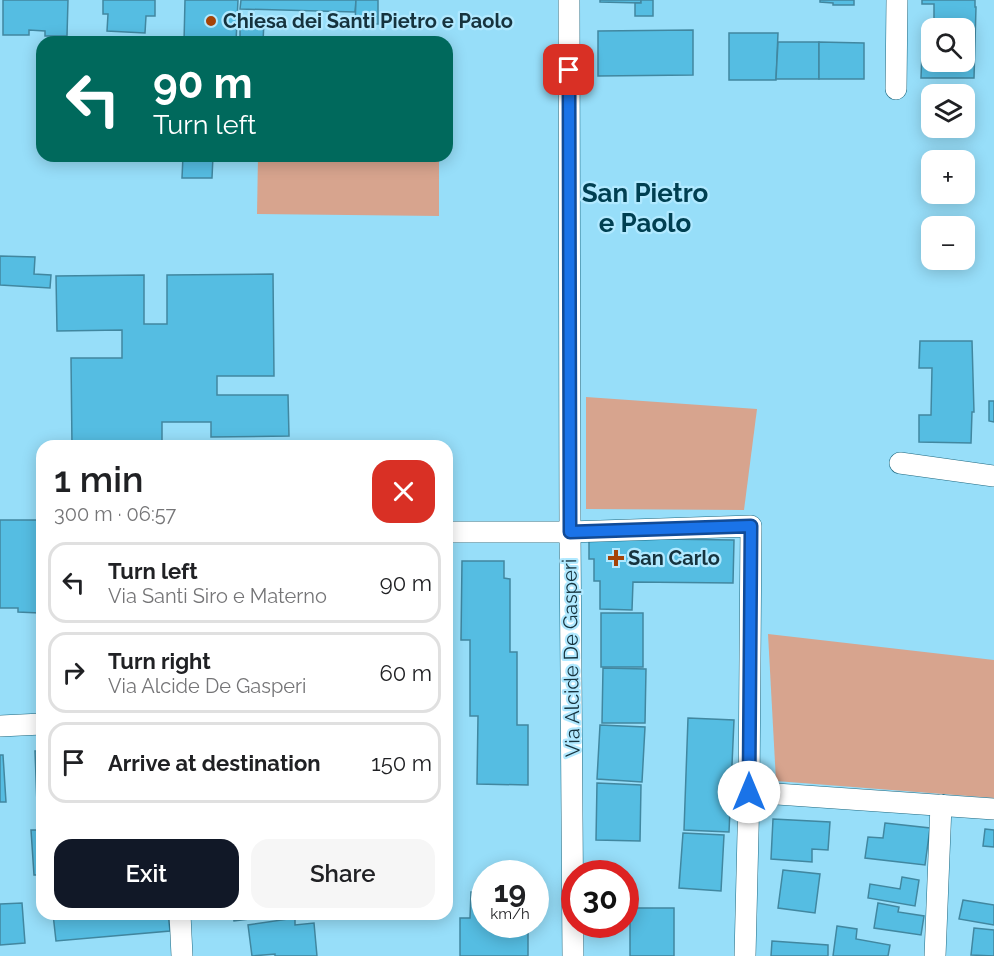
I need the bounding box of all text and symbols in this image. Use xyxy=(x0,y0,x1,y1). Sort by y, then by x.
place label: Chiesa dei Santi Pietro e Paolo xyxy=(223,9,513,33)
marker: Chiesa dei Santi Pietro e Paolo xyxy=(204,14,218,28)
map controls xyxy=(921,18,975,270)
button: search xyxy=(921,18,975,72)
pin xyxy=(543,44,594,95)
icon: arrive xyxy=(552,53,585,86)
text: 90 m xyxy=(153,59,253,108)
icon: left xyxy=(54,60,132,138)
button: layers xyxy=(921,84,975,138)
text: Turn left xyxy=(153,109,256,140)
button: + xyxy=(921,150,975,204)
district label: San Pietro e Paolo xyxy=(582,178,708,238)
button: − xyxy=(921,216,975,270)
text: 1 min xyxy=(54,458,143,500)
button: close xyxy=(372,460,435,523)
text: 300 m · 06:57 xyxy=(54,502,176,526)
place label: San Carlo xyxy=(628,546,720,570)
marker: San Carlo xyxy=(609,551,623,565)
text: Turn left xyxy=(108,558,198,584)
street label: Via Alcide De Gasperi xyxy=(557,559,585,757)
icon: left xyxy=(57,566,90,599)
text: 90 m xyxy=(380,570,432,596)
text: Via Santi Siro e Materno xyxy=(108,584,327,608)
text: Turn right xyxy=(108,648,211,674)
icon: right xyxy=(57,656,90,689)
text: 60 m xyxy=(379,660,432,686)
text: Via Alcide De Gasperi xyxy=(108,674,306,698)
icon: arrive xyxy=(57,746,90,779)
text: Arrive at destination xyxy=(108,750,321,776)
text: 150 m xyxy=(371,750,432,776)
position arrow xyxy=(717,760,781,824)
button: Exit xyxy=(54,839,239,908)
button: Share xyxy=(251,839,435,908)
speed limit sign: 30 xyxy=(561,860,639,938)
text: 19 xyxy=(494,874,526,909)
text: km/h xyxy=(490,905,530,923)

